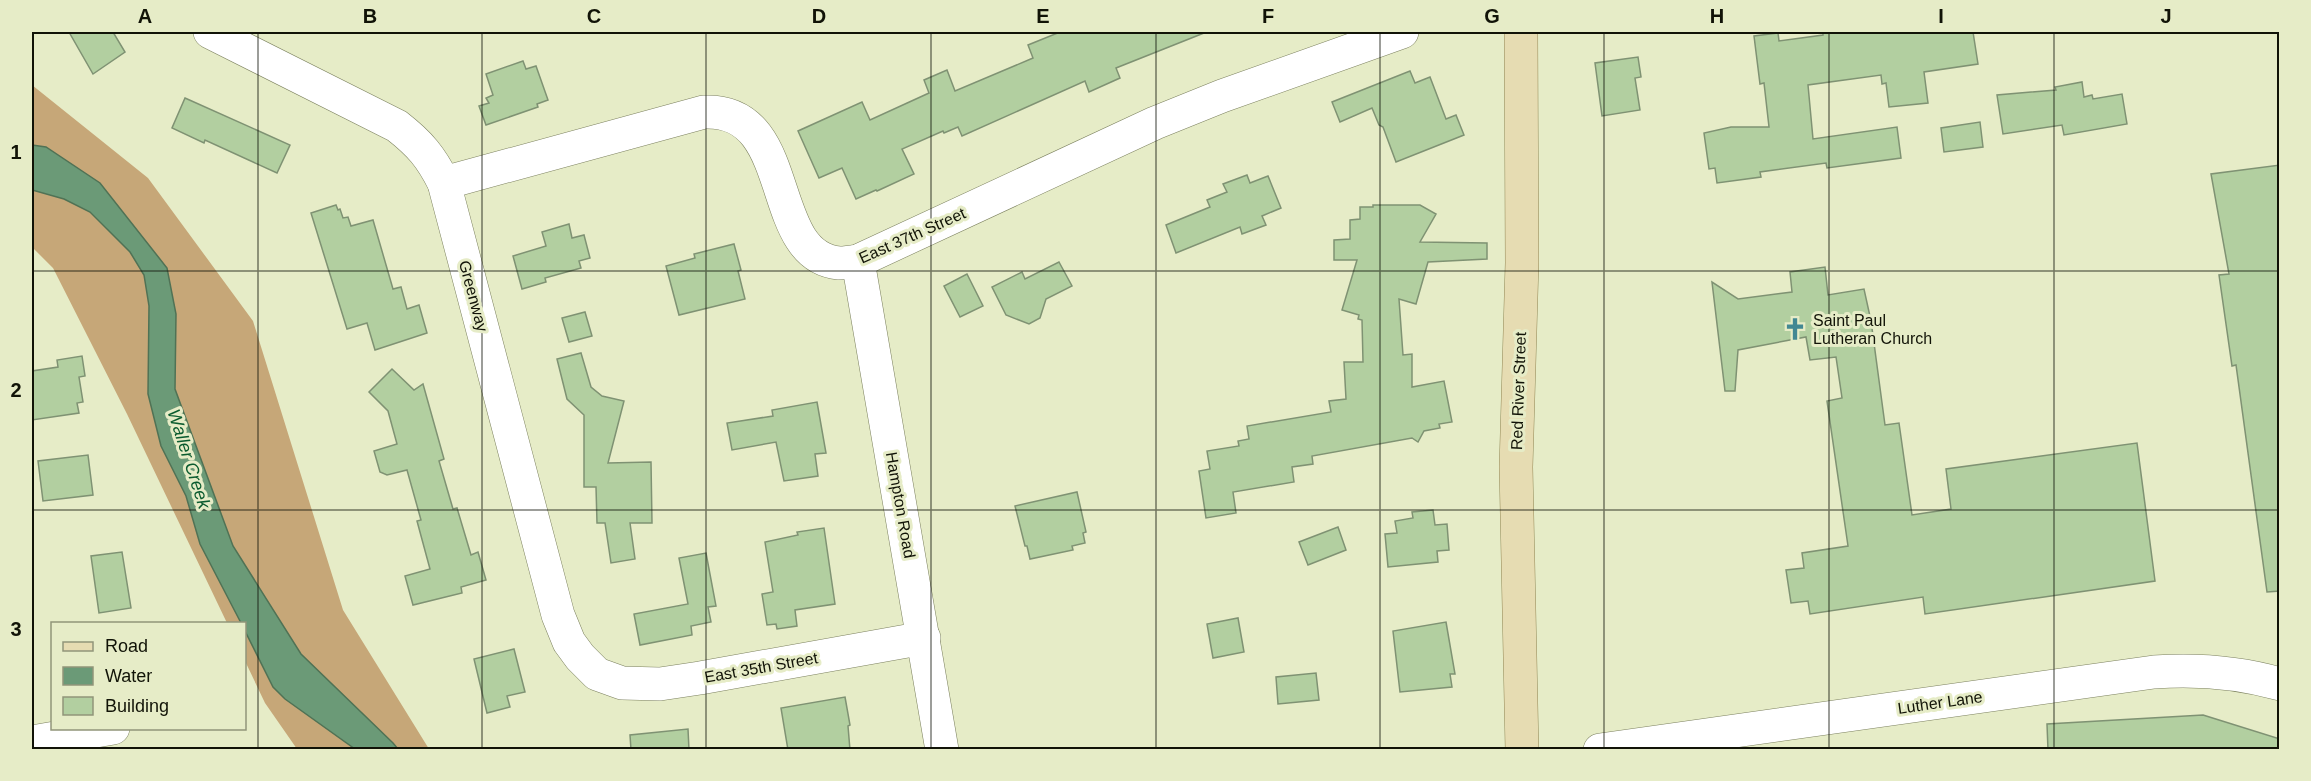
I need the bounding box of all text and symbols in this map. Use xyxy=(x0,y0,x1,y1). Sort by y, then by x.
text: A xyxy=(138,5,152,27)
text: B xyxy=(363,5,377,27)
text: C xyxy=(587,5,601,27)
text: D xyxy=(812,5,826,27)
text: E xyxy=(1036,5,1050,27)
text: F xyxy=(1262,5,1274,27)
text: G xyxy=(1484,5,1500,27)
text: H xyxy=(1710,5,1724,27)
text: I xyxy=(1938,5,1944,27)
text: J xyxy=(2160,5,2172,27)
text: 1 xyxy=(10,141,22,163)
street label: East 37th Street xyxy=(856,204,969,267)
street label: Greenway xyxy=(456,259,491,334)
place label: Saint Paul Lutheran Church xyxy=(1813,312,1932,347)
church icon: Saint Paul Lutheran Church xyxy=(1782,316,1808,342)
street label: Red River Street xyxy=(1508,331,1529,450)
text: 2 xyxy=(10,379,22,401)
water label: Waller Creek xyxy=(163,407,215,512)
street label: Hampton Road xyxy=(883,451,918,560)
text: 3 xyxy=(10,618,22,640)
legend xyxy=(51,622,246,730)
text: Road xyxy=(105,636,148,656)
street label: East 35th Street xyxy=(703,649,820,686)
text: Water xyxy=(105,666,152,686)
street label: Luther Lane xyxy=(1897,688,1984,717)
text: Building xyxy=(105,696,169,716)

